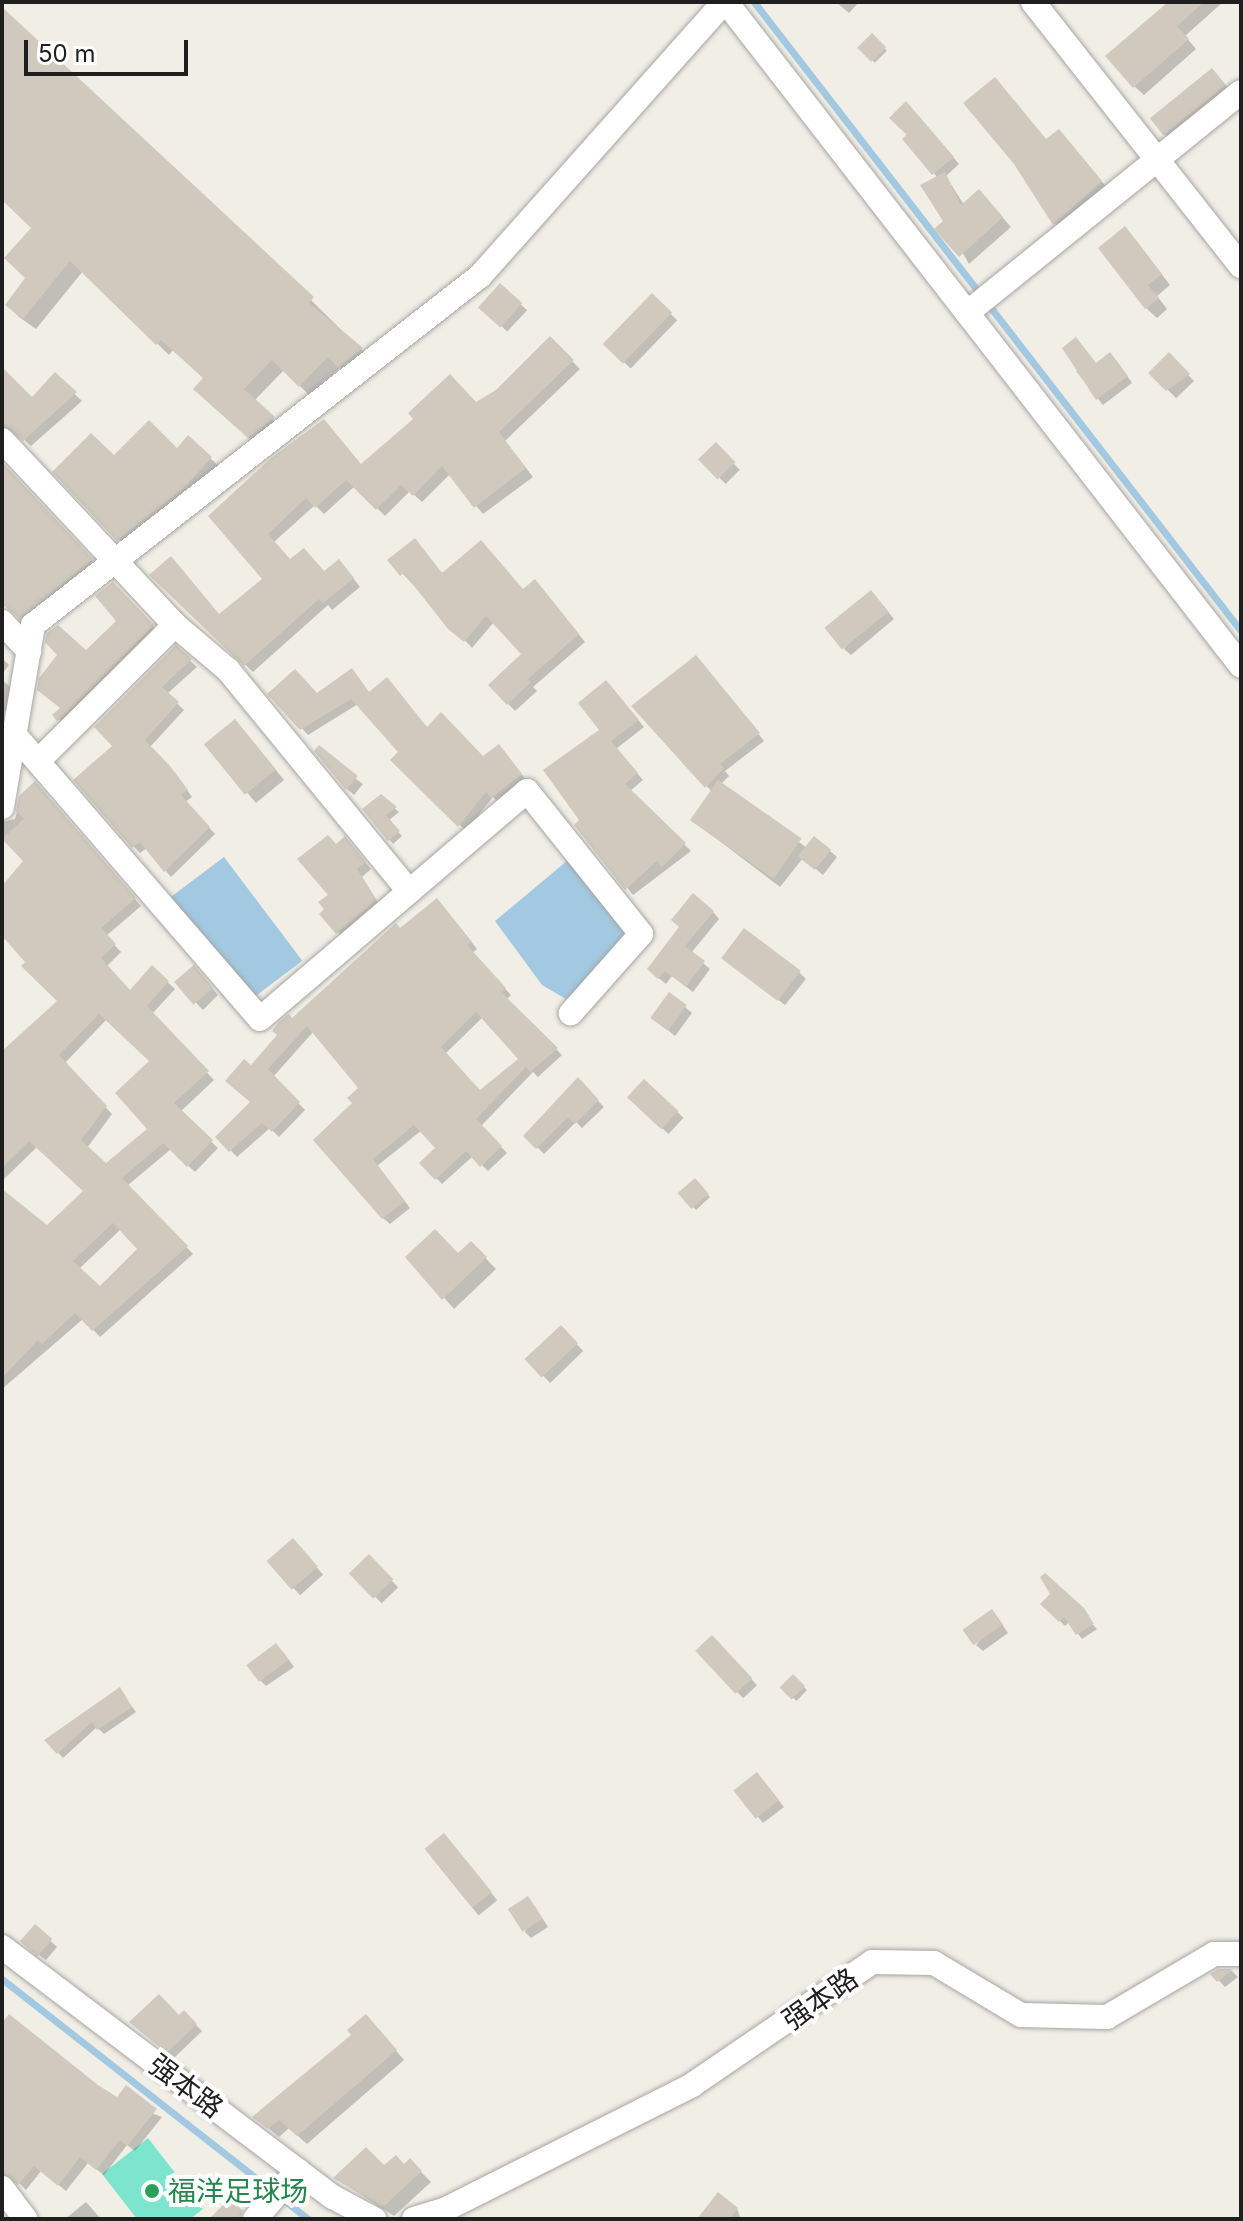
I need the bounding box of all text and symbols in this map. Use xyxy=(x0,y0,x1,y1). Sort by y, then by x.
scale bar xyxy=(28,24,192,74)
text: 50 m xyxy=(38,39,96,68)
street label: 强本路 xyxy=(776,1961,864,2037)
street label: 强本路 xyxy=(142,2047,230,2125)
place label: 福洋足球场 xyxy=(168,2174,308,2208)
marker: 福洋足球场 xyxy=(143,2182,161,2200)

